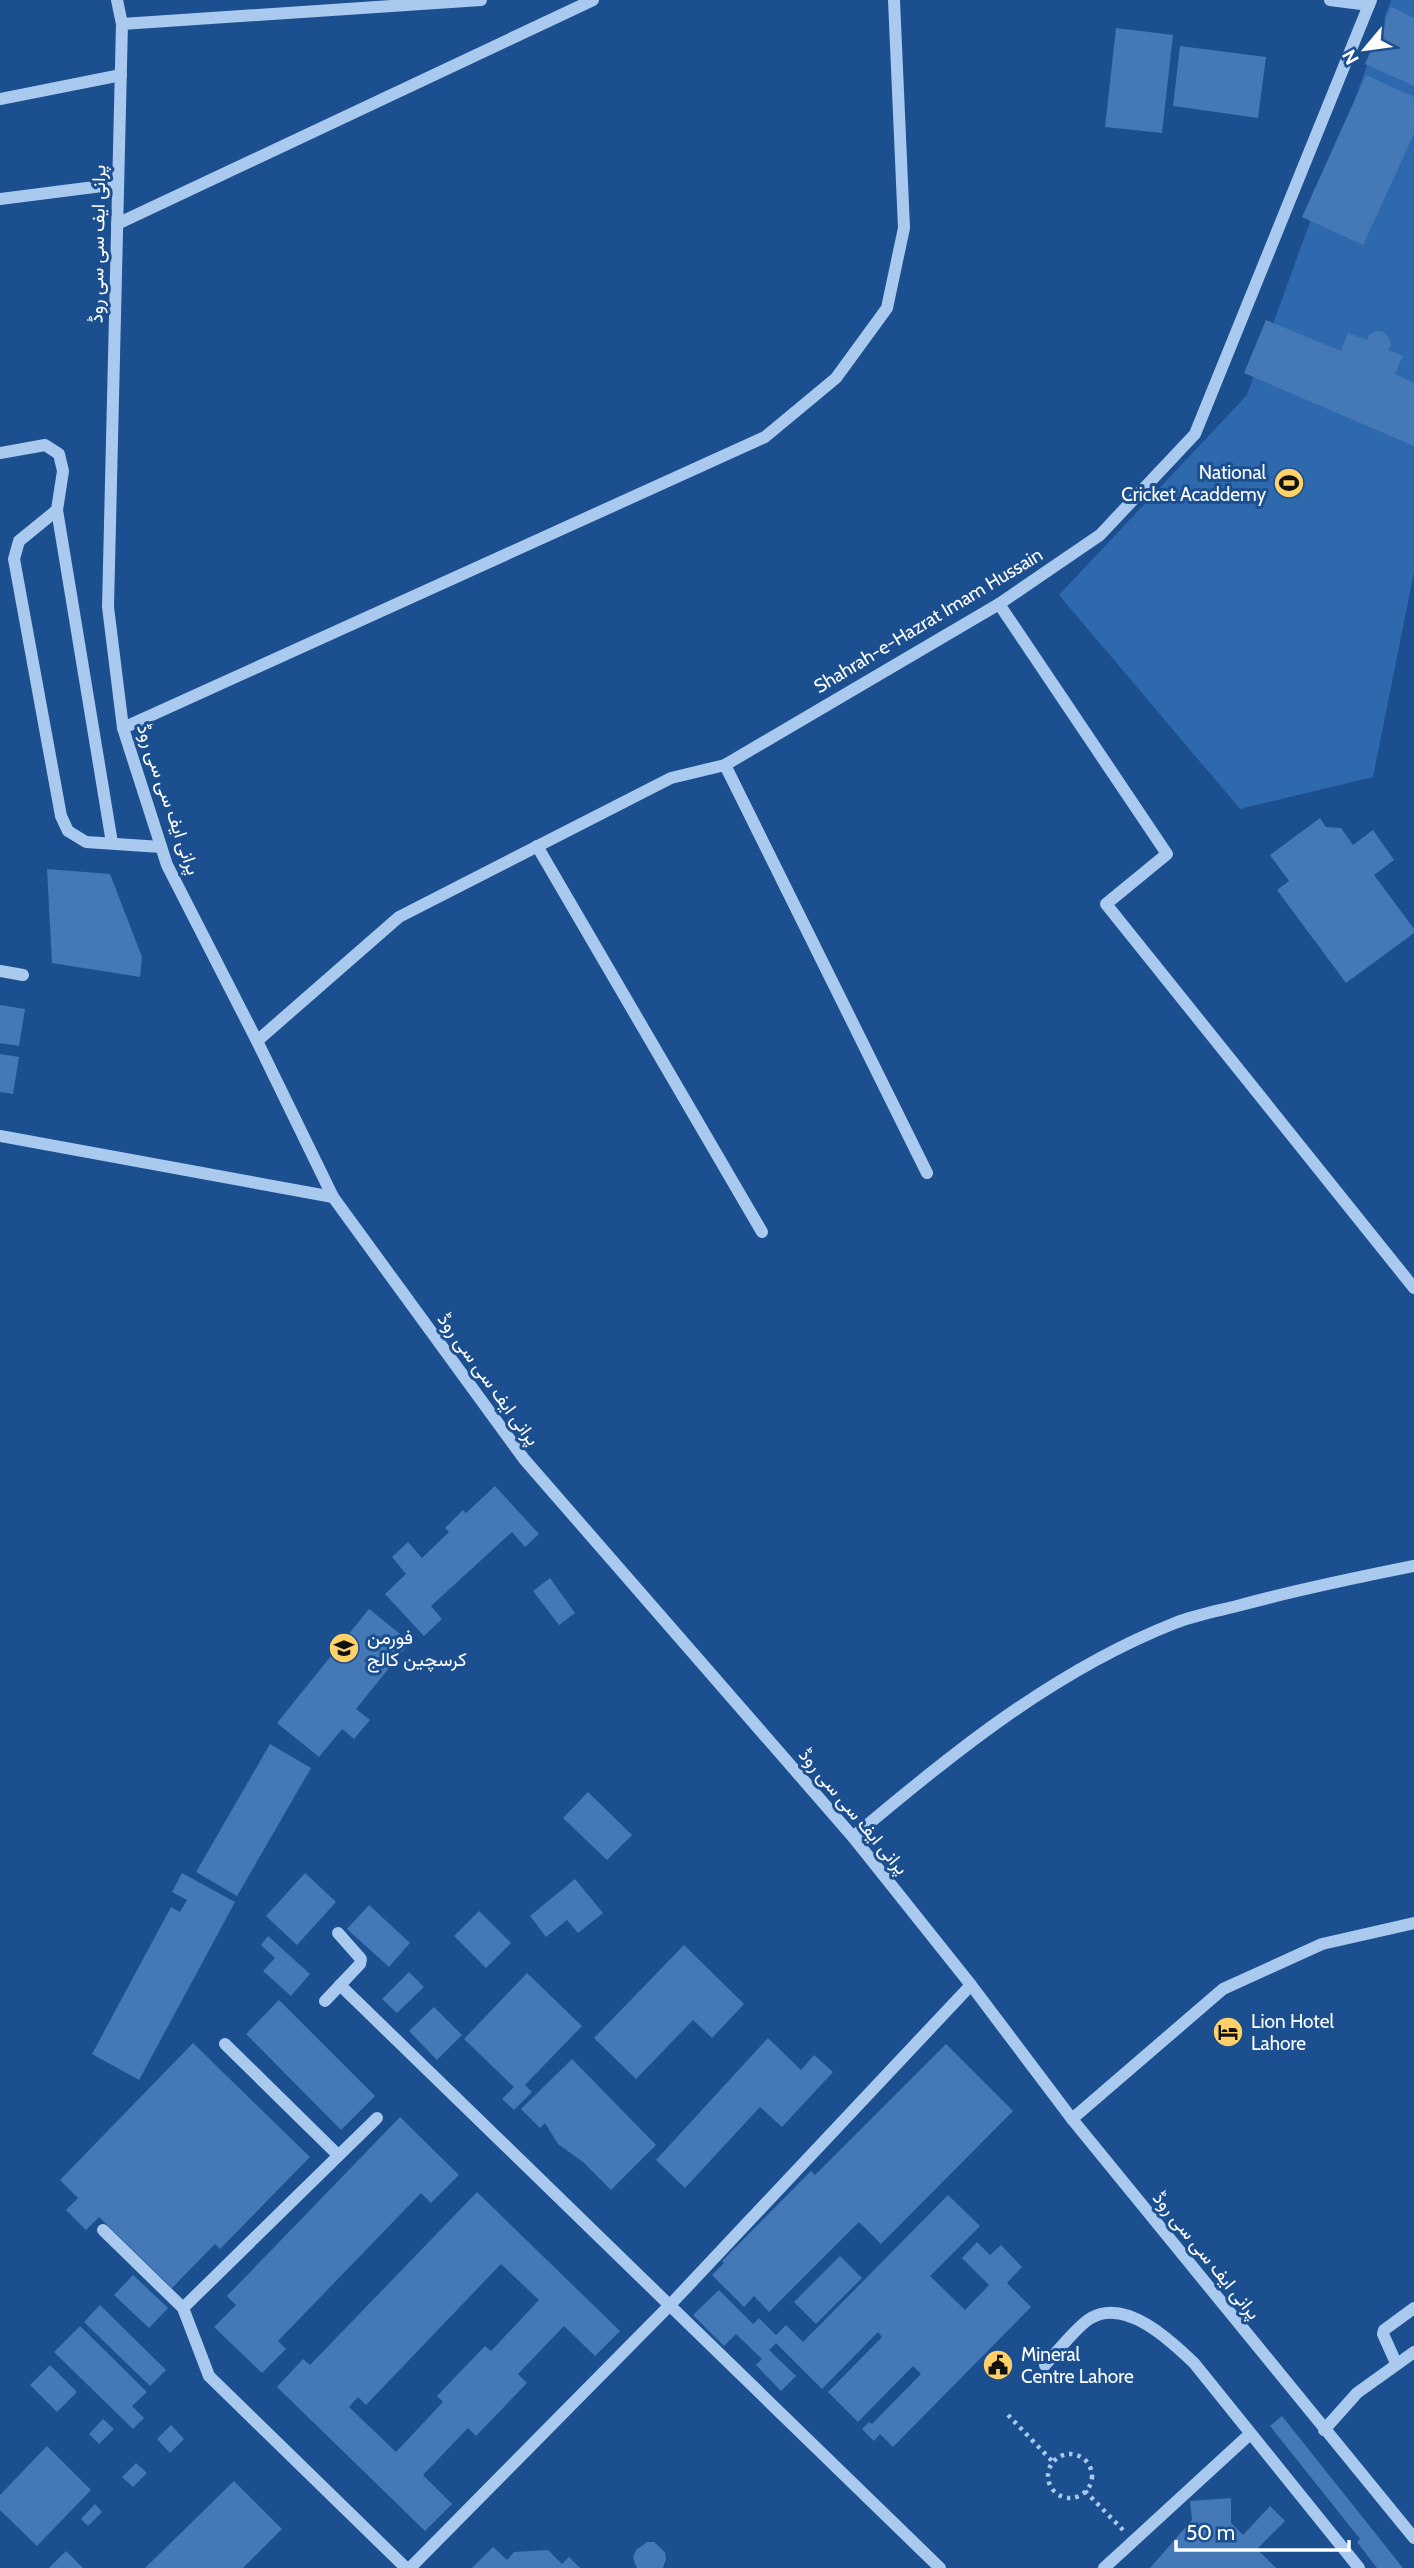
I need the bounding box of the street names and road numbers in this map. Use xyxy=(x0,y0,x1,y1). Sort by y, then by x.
street label: پرانی ایف سی سی روڈ xyxy=(85,165,112,323)
street label: Shahrah-e-Hazrat Imam Hussain xyxy=(810,543,1047,698)
street label: پرانی ایف سی سی روڈ xyxy=(130,721,205,878)
street label: پرانی ایف سی سی روڈ xyxy=(431,1309,544,1451)
street label: پرانی ایف سی سی روڈ xyxy=(792,1743,913,1881)
street label: پرانی ایف سی سی روڈ xyxy=(1146,2187,1265,2325)

